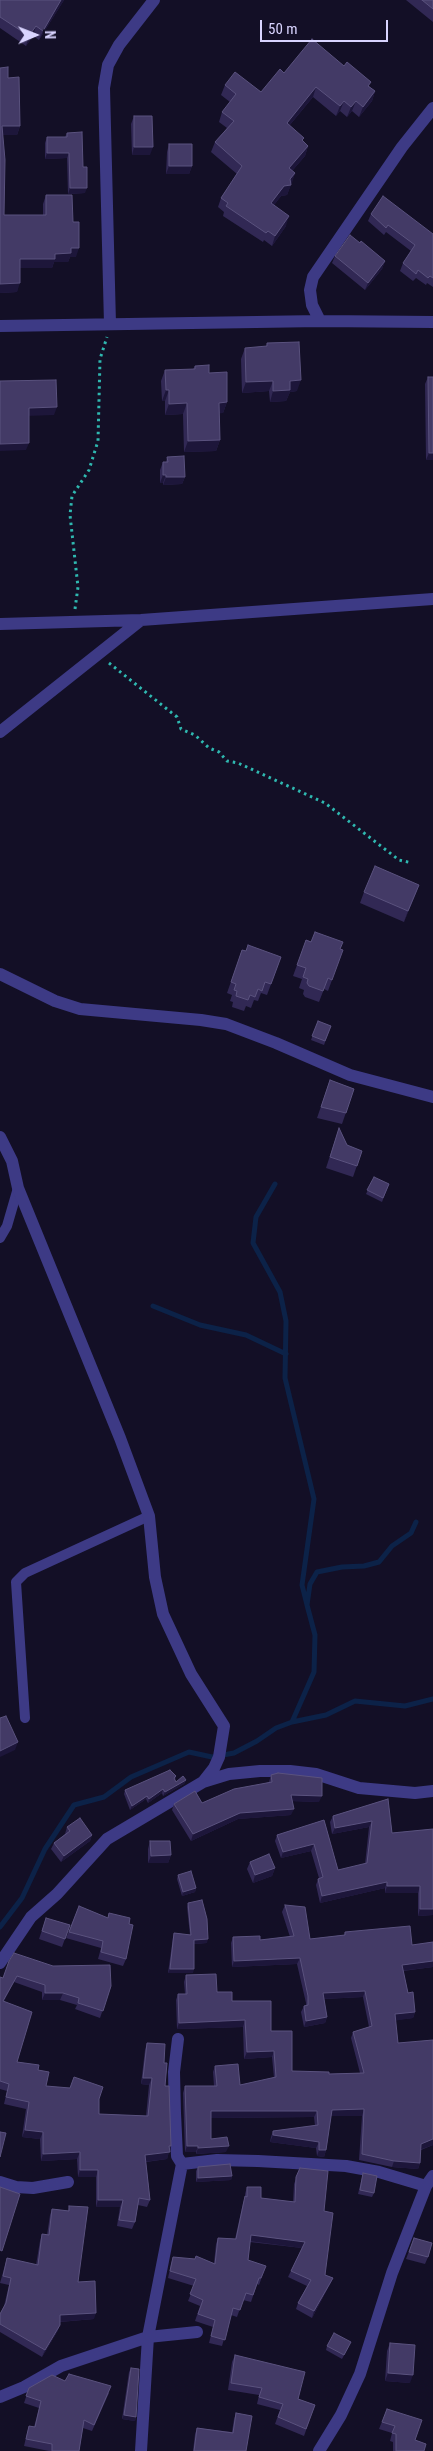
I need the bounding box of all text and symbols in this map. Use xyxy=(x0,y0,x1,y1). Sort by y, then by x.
north arrow xyxy=(10,10,60,60)
scale bar xyxy=(263,10,390,42)
text: 50 m xyxy=(268,20,298,38)
text: N xyxy=(42,30,58,39)

